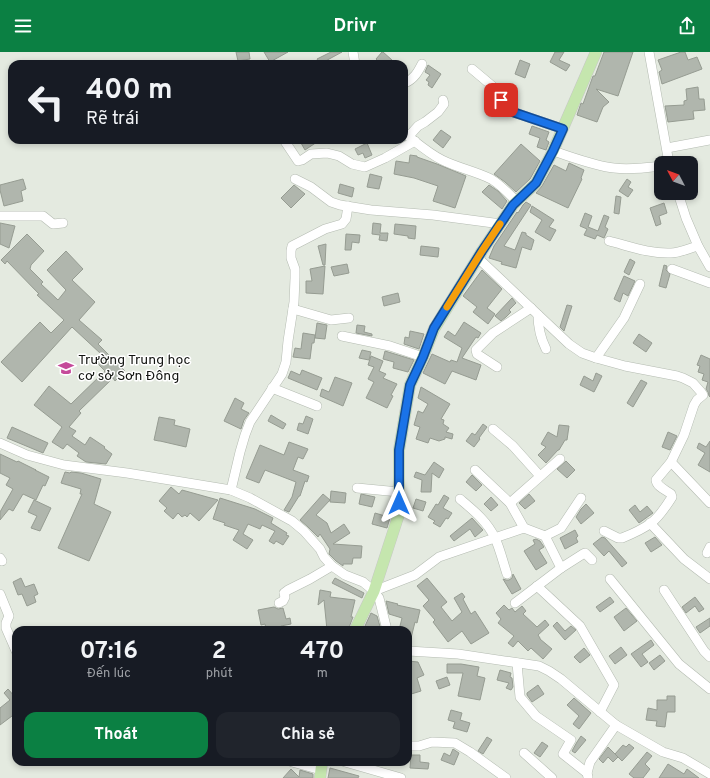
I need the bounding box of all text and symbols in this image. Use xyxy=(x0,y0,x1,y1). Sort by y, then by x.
icon: menu xyxy=(12,15,34,37)
text: Drivr xyxy=(334,15,376,38)
icon: share xyxy=(676,15,698,37)
text: 400 m xyxy=(86,73,172,109)
icon: left xyxy=(20,76,72,128)
pin xyxy=(484,83,518,117)
icon: arrive xyxy=(490,89,512,111)
text: Rẽ trái xyxy=(86,108,139,131)
north arrow xyxy=(654,156,698,200)
map controls xyxy=(654,156,698,200)
place label: Trường Trung học cơ sở Sơn Đông xyxy=(78,352,191,385)
school or university icon: Trường Trung học cơ sở Sơn Đông xyxy=(57,359,75,377)
position arrow xyxy=(378,482,420,524)
text: 07:16 xyxy=(80,637,138,667)
text: 2 xyxy=(212,637,226,667)
text: 470 xyxy=(300,637,344,667)
text: Đến lúc xyxy=(87,666,131,682)
text: phút xyxy=(206,666,233,682)
text: m xyxy=(317,666,328,682)
button: Thoát xyxy=(24,712,208,758)
button: Chia sẻ xyxy=(216,712,400,758)

